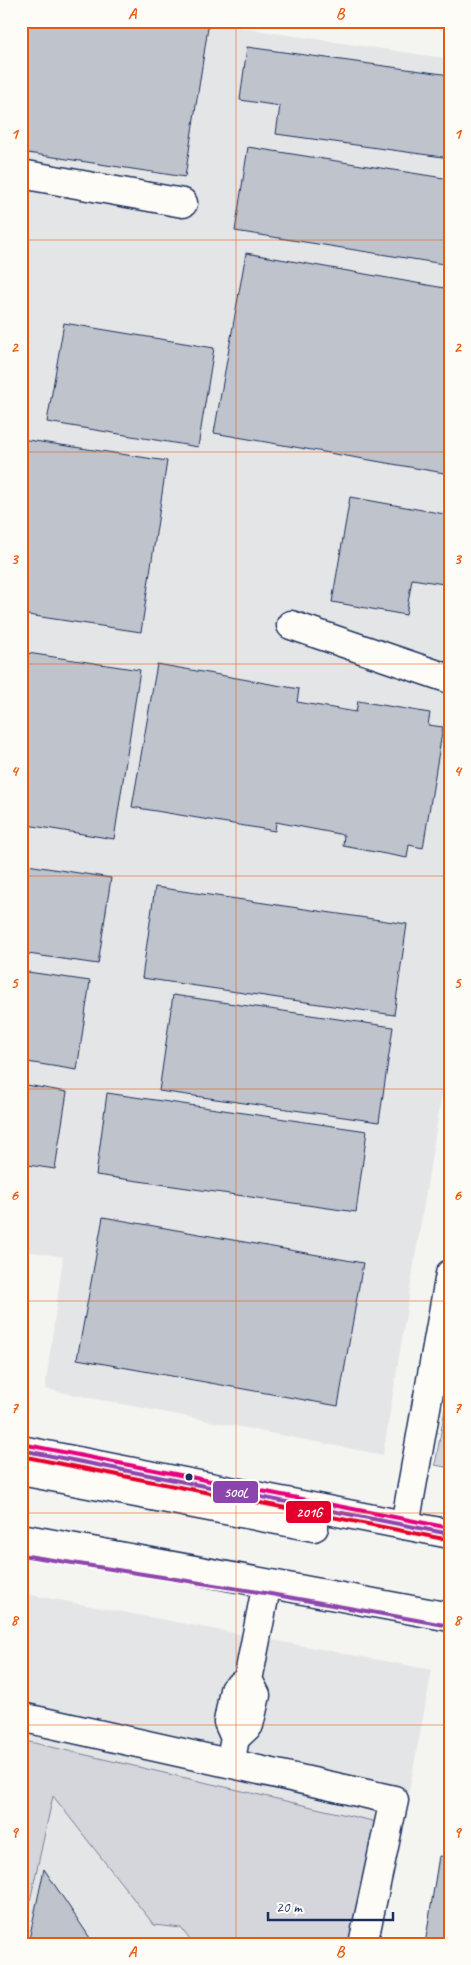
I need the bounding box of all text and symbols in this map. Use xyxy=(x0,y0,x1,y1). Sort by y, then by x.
text: A xyxy=(128,4,138,24)
text: B xyxy=(336,4,346,24)
text: 1 xyxy=(10,124,19,144)
text: 1 xyxy=(453,124,462,144)
text: 2 xyxy=(10,337,19,357)
text: 2 xyxy=(453,337,462,357)
text: 3 xyxy=(10,549,19,569)
text: 3 xyxy=(453,549,462,569)
text: 4 xyxy=(10,761,19,781)
text: 4 xyxy=(453,761,462,781)
text: 5 xyxy=(11,973,20,993)
text: 5 xyxy=(454,973,463,993)
text: 6 xyxy=(10,1185,19,1205)
text: 6 xyxy=(453,1185,462,1205)
text: 7 xyxy=(10,1398,19,1418)
text: 7 xyxy=(453,1398,462,1418)
unlabelled marker xyxy=(184,1472,194,1482)
line badge: 500L xyxy=(212,1480,259,1504)
text: 500L xyxy=(224,1484,249,1501)
line badge: 201G xyxy=(285,1500,332,1524)
text: 201G xyxy=(296,1504,324,1521)
text: 8 xyxy=(10,1610,19,1630)
text: 8 xyxy=(453,1610,462,1630)
text: 9 xyxy=(10,1822,19,1842)
text: 9 xyxy=(453,1822,462,1842)
scale bar xyxy=(268,1890,394,1922)
text: 20 m xyxy=(276,1898,303,1917)
text: A xyxy=(128,1942,138,1962)
text: B xyxy=(336,1942,346,1962)

